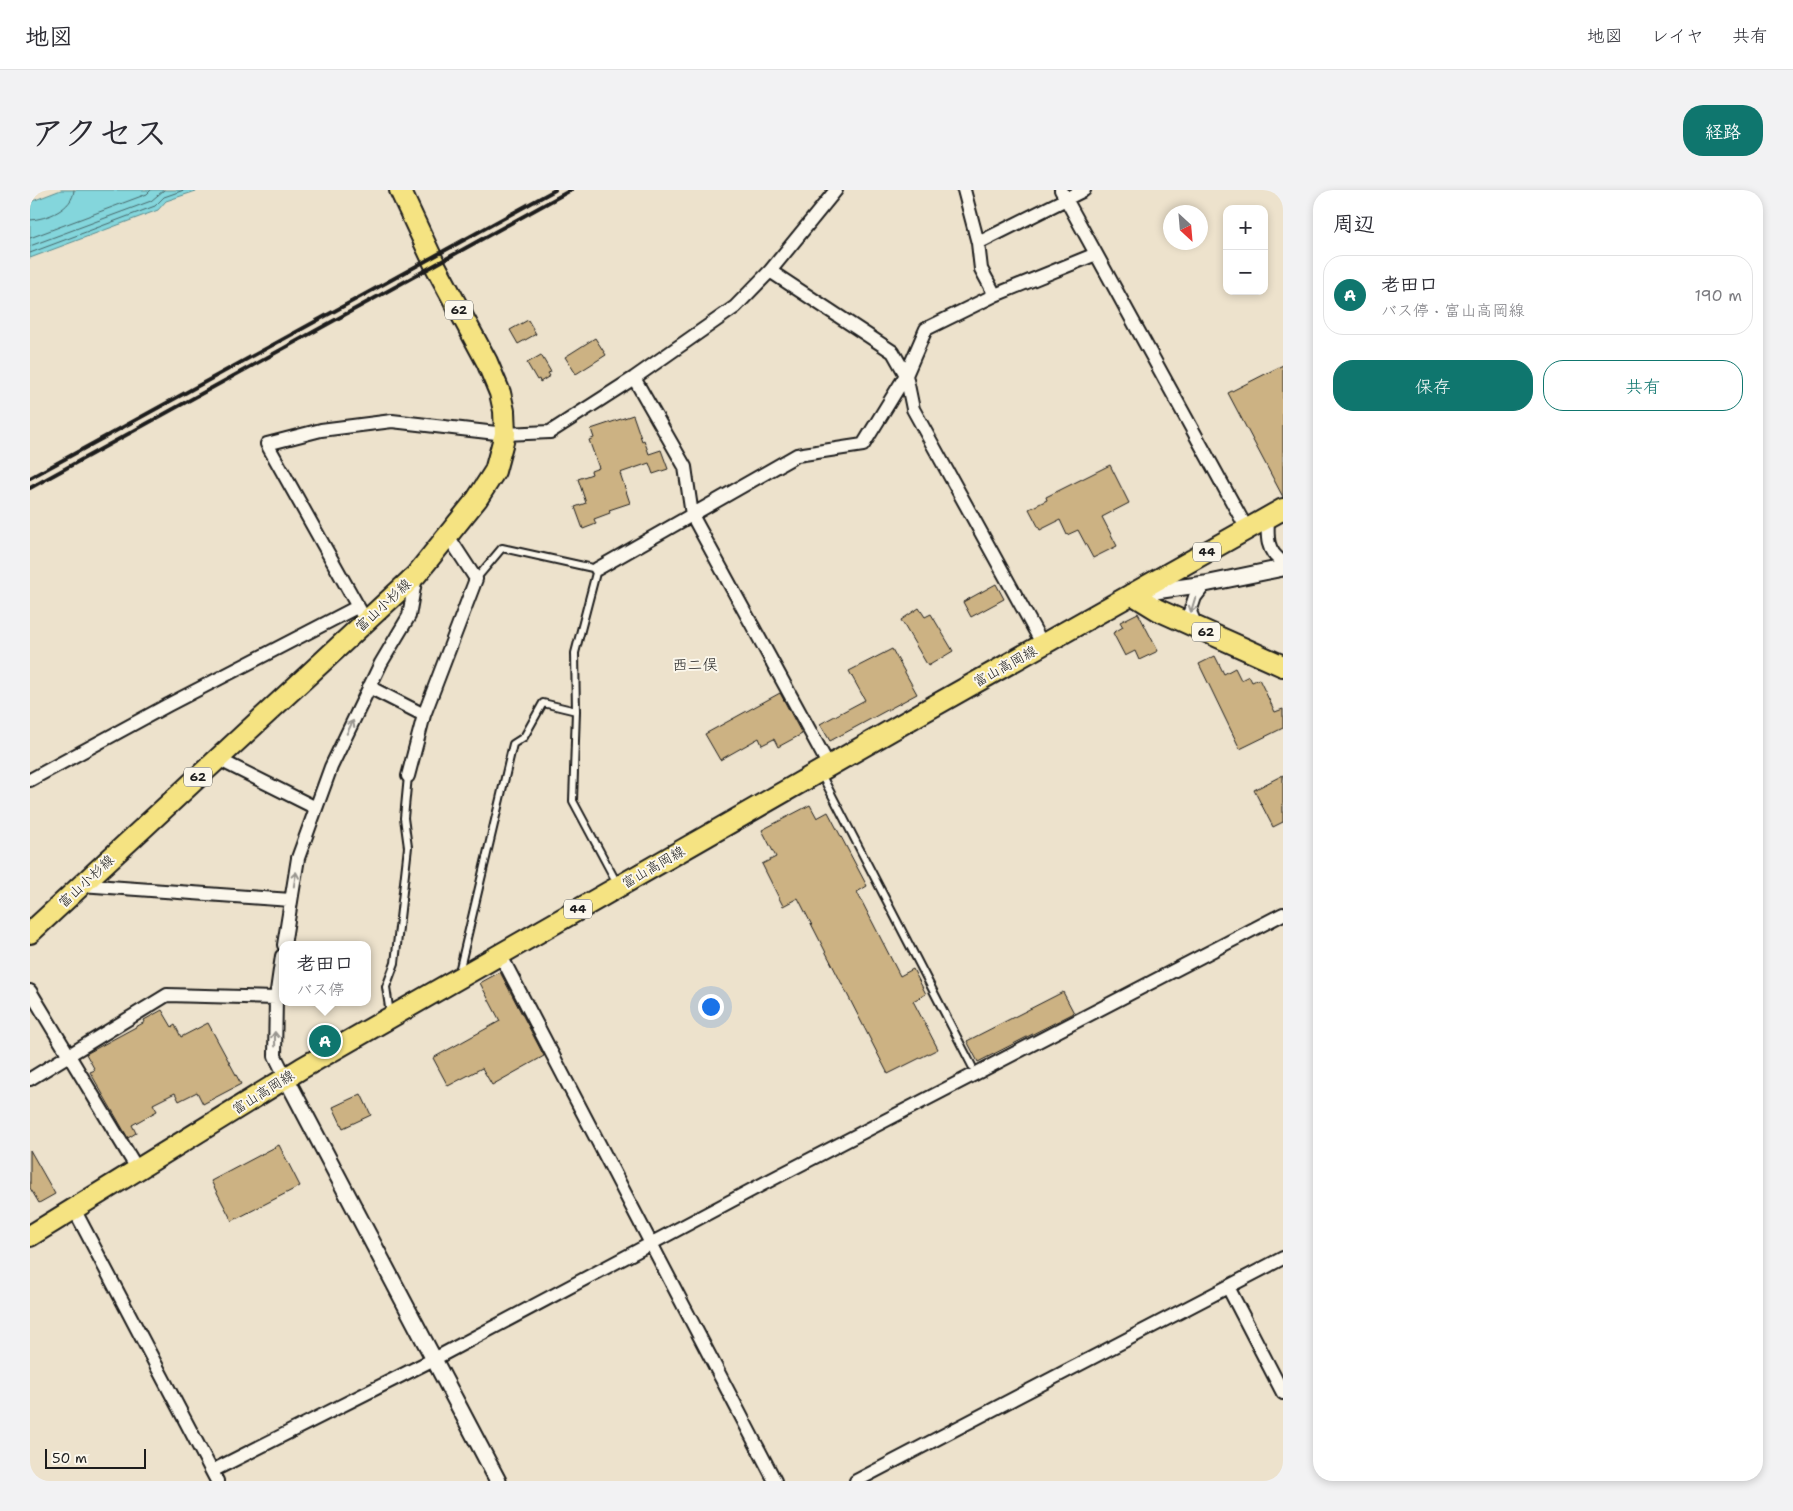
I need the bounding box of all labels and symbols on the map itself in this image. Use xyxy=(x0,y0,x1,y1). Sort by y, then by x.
north arrow xyxy=(1163,205,1208,250)
road number: 62 xyxy=(445,300,473,320)
road number: 44 xyxy=(1193,542,1221,562)
street label: 富山小杉線 xyxy=(351,575,415,635)
one-way arrow xyxy=(1188,597,1198,613)
road number: 62 xyxy=(1192,622,1220,642)
street label: 富山高岡線 xyxy=(970,641,1040,691)
district label: 西二俣 xyxy=(672,655,718,675)
one-way arrow xyxy=(346,720,355,735)
road number: 62 xyxy=(184,768,212,786)
street label: 富山高岡線 xyxy=(618,842,688,892)
street label: 富山小杉線 xyxy=(54,851,118,911)
one-way arrow xyxy=(290,872,300,888)
road number: 44 xyxy=(564,900,592,919)
your location xyxy=(698,994,724,1020)
pin: A xyxy=(309,1022,341,1060)
one-way arrow xyxy=(270,1031,280,1048)
street label: 富山高岡線 xyxy=(229,1066,297,1118)
scale bar xyxy=(45,1446,146,1469)

